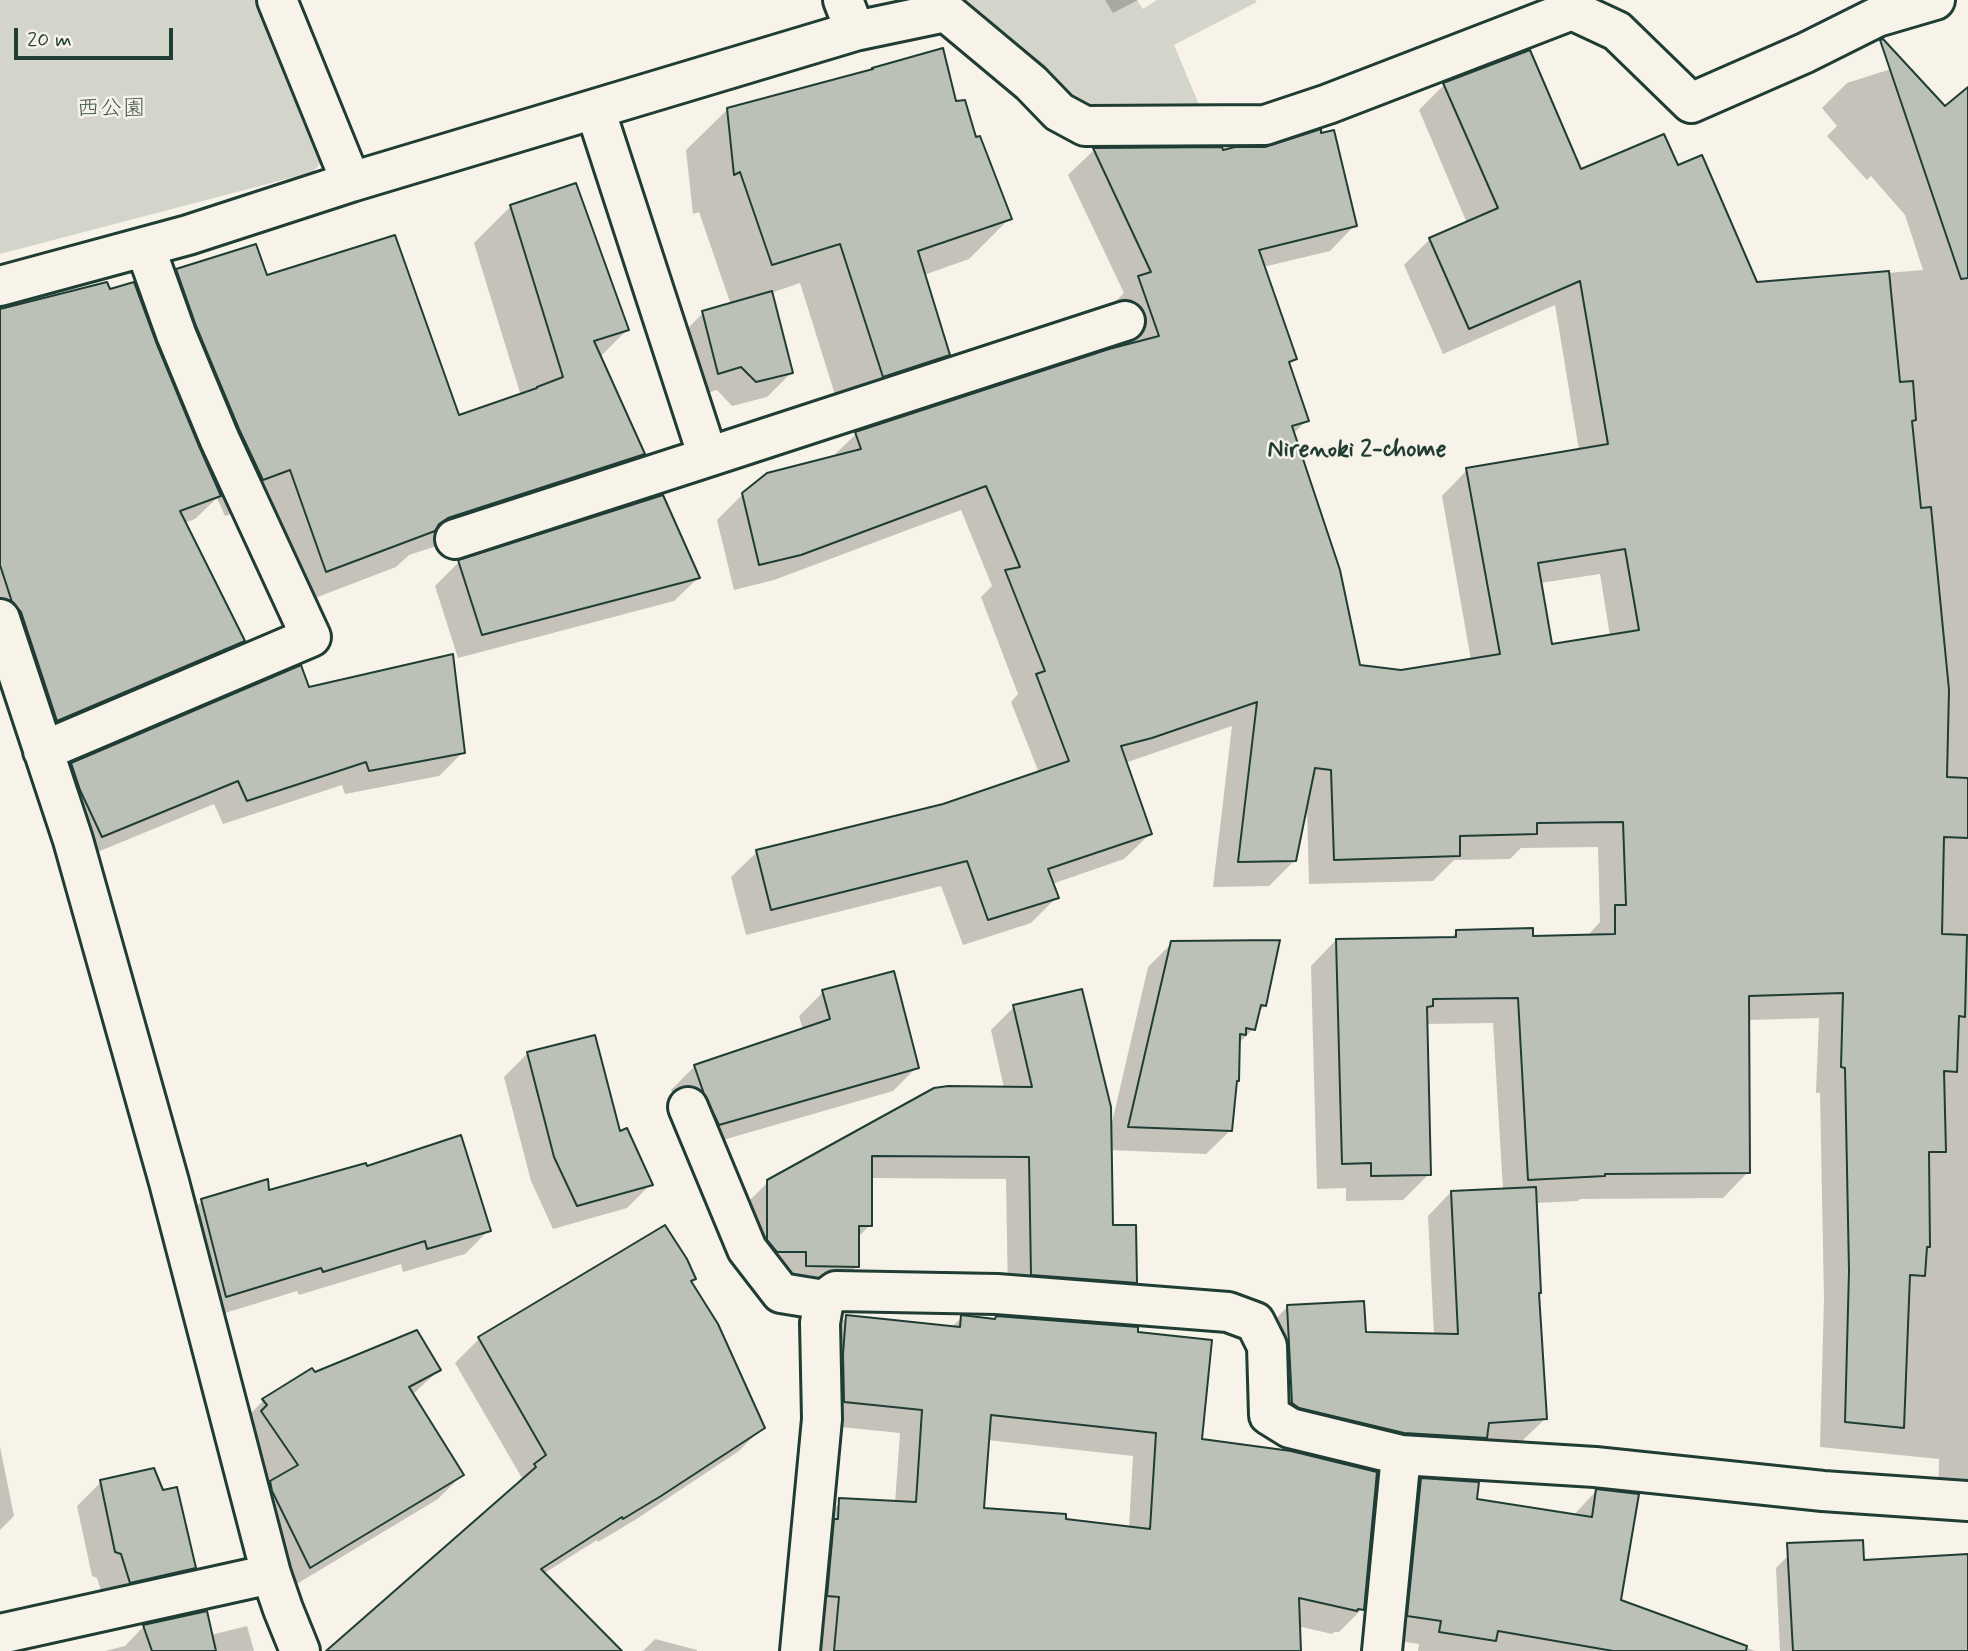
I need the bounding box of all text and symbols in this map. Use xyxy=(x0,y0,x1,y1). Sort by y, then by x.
scale bar xyxy=(18,14,177,58)
text: 20 m xyxy=(27,26,72,54)
park label: 西公園 xyxy=(77,96,145,124)
district label: Nirenoki 2-chome xyxy=(1267,437,1447,465)

